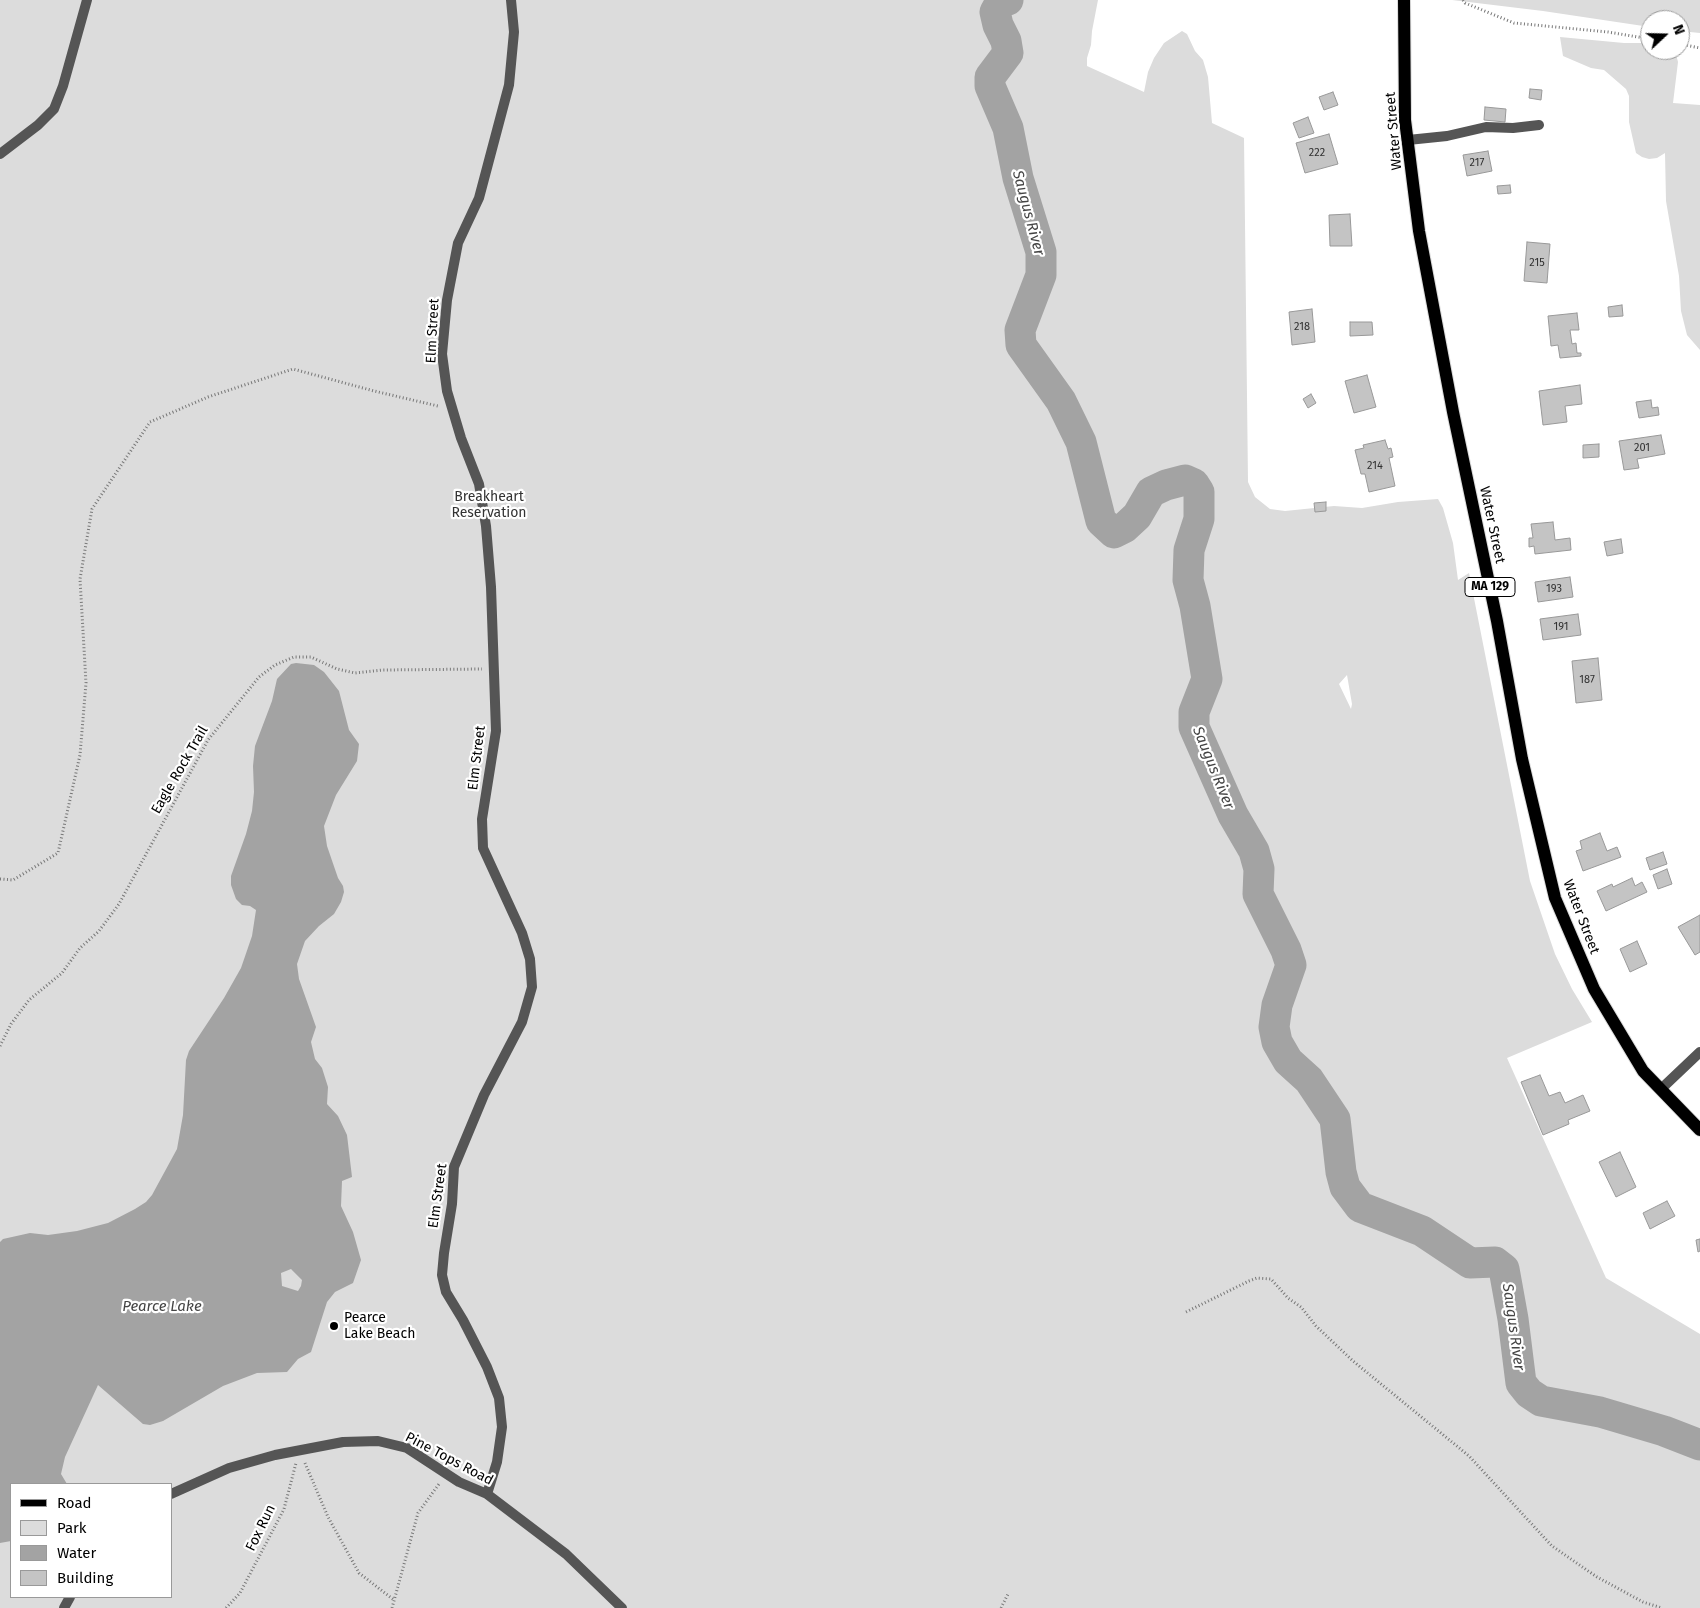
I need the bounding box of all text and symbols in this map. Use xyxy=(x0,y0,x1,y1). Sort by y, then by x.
north arrow xyxy=(1640,10,1690,60)
text: N xyxy=(1669,22,1688,37)
street label: Water Street xyxy=(1382,91,1406,171)
house number: 222 xyxy=(1309,146,1325,160)
house number: 217 xyxy=(1470,156,1484,170)
water label: Saugus River xyxy=(1008,169,1048,257)
house number: 215 xyxy=(1529,256,1545,270)
street label: Elm Street xyxy=(423,298,443,364)
house number: 218 xyxy=(1294,320,1310,334)
house number: 201 xyxy=(1634,441,1650,455)
house number: 214 xyxy=(1367,459,1383,473)
street label: Water Street xyxy=(1476,485,1508,565)
park label: Breakheart Reservation xyxy=(451,489,527,522)
road number: MA 129 xyxy=(1465,578,1515,596)
house number: 193 xyxy=(1546,582,1562,596)
house number: 191 xyxy=(1553,620,1569,634)
house number: 187 xyxy=(1579,673,1595,687)
street label: Eagle Rock Trail xyxy=(148,723,212,817)
water label: Saugus River xyxy=(1188,724,1238,812)
street label: Elm Street xyxy=(465,725,489,791)
street label: Water Street xyxy=(1559,877,1603,957)
street label: Elm Street xyxy=(425,1163,451,1229)
water label: Saugus River xyxy=(1498,1283,1528,1371)
water label: Pearce Lake xyxy=(122,1298,202,1316)
place label: Pearce Lake Beach xyxy=(344,1310,415,1342)
marker: Pearce Lake Beach xyxy=(328,1320,340,1332)
street label: Pine Tops Road xyxy=(402,1429,496,1489)
legend xyxy=(10,1483,172,1598)
text: Road xyxy=(57,1494,92,1512)
street label: Fox Run xyxy=(243,1502,279,1554)
text: Park xyxy=(57,1519,87,1537)
text: Water xyxy=(57,1544,96,1562)
text: Building xyxy=(57,1569,113,1587)

